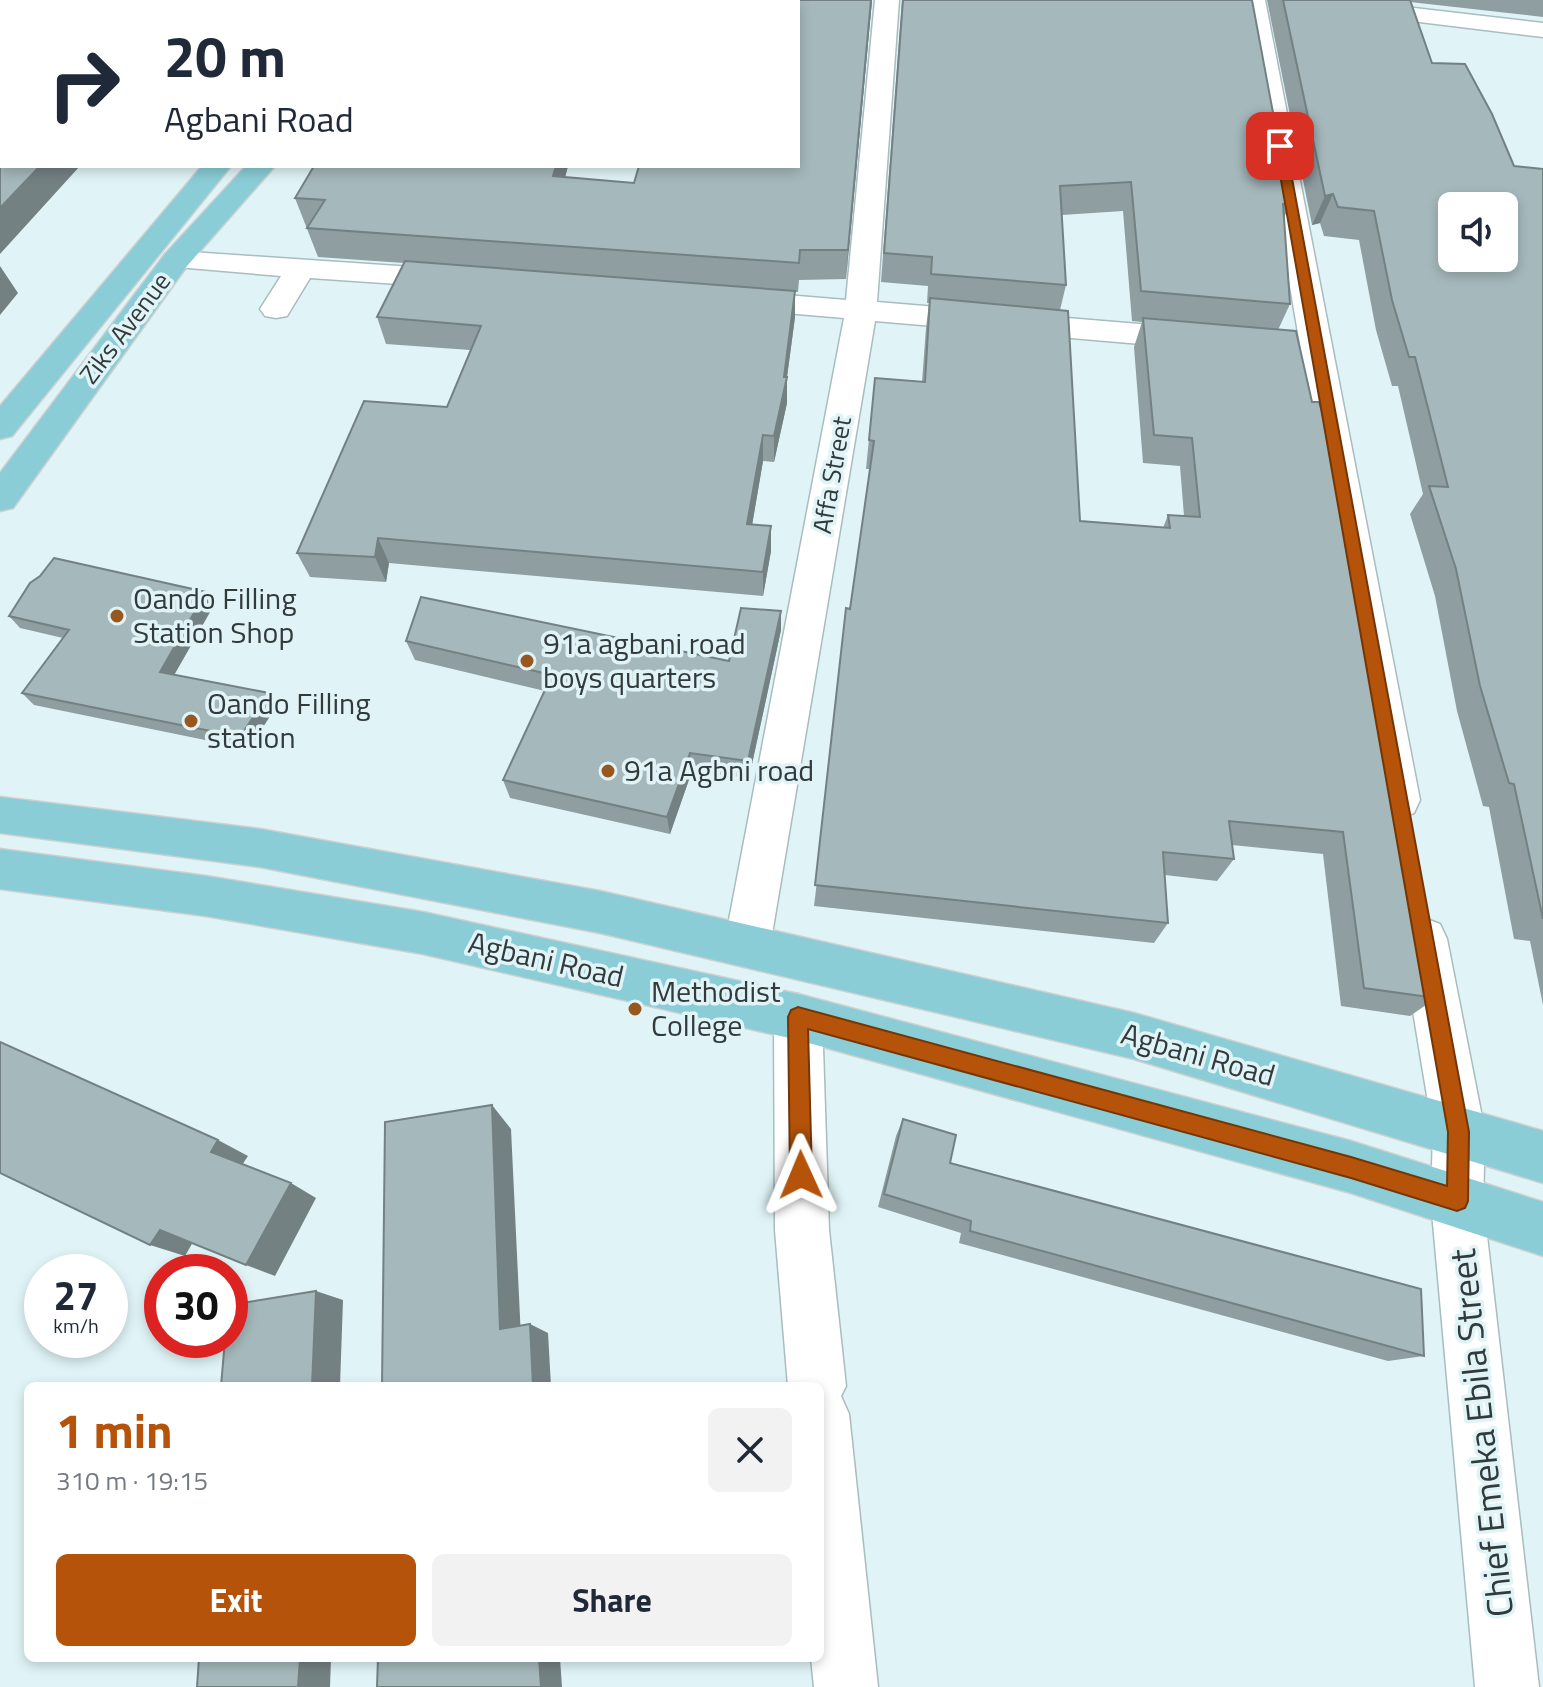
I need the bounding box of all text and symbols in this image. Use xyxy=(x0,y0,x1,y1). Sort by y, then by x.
text: 20 m xyxy=(164,14,286,99)
icon: right xyxy=(32,32,136,136)
text: Agbani Road xyxy=(164,91,354,146)
pin xyxy=(1246,112,1314,180)
icon: arrive xyxy=(1258,124,1302,168)
map controls xyxy=(1438,192,1518,272)
button: sound xyxy=(1438,192,1518,272)
street label: Ziks Avenue xyxy=(70,264,180,392)
street label: Affa Street xyxy=(802,413,861,537)
place label: Oando Filling Station Shop xyxy=(133,575,297,655)
marker: Oando Filling Station Shop xyxy=(108,607,126,625)
place label: 91a agbani road boys quarters xyxy=(543,620,746,700)
marker: 91a agbani road boys quarters xyxy=(518,652,536,670)
place label: Oando Filling station xyxy=(207,680,371,760)
marker: Oando Filling station xyxy=(182,712,200,730)
place label: 91a Agbni road xyxy=(624,747,814,793)
marker: 91a Agbni road xyxy=(599,762,617,780)
street label: Agbani Road xyxy=(464,919,628,999)
place label: Methodist College xyxy=(651,968,781,1048)
marker: Methodist College xyxy=(626,1000,644,1018)
street label: Agbani Road xyxy=(1116,1010,1281,1098)
position arrow xyxy=(759,1133,843,1217)
street label: Chief Emeka Ebila Street xyxy=(1434,1246,1527,1620)
speed limit sign: 30 xyxy=(144,1254,248,1358)
text: 27 xyxy=(54,1265,98,1326)
text: km/h xyxy=(53,1310,99,1341)
text: 1 min xyxy=(56,1394,173,1467)
button: close xyxy=(708,1408,792,1492)
text: 310 m · 19:15 xyxy=(56,1461,208,1500)
button: Exit xyxy=(56,1554,416,1646)
button: Share xyxy=(432,1554,792,1646)

